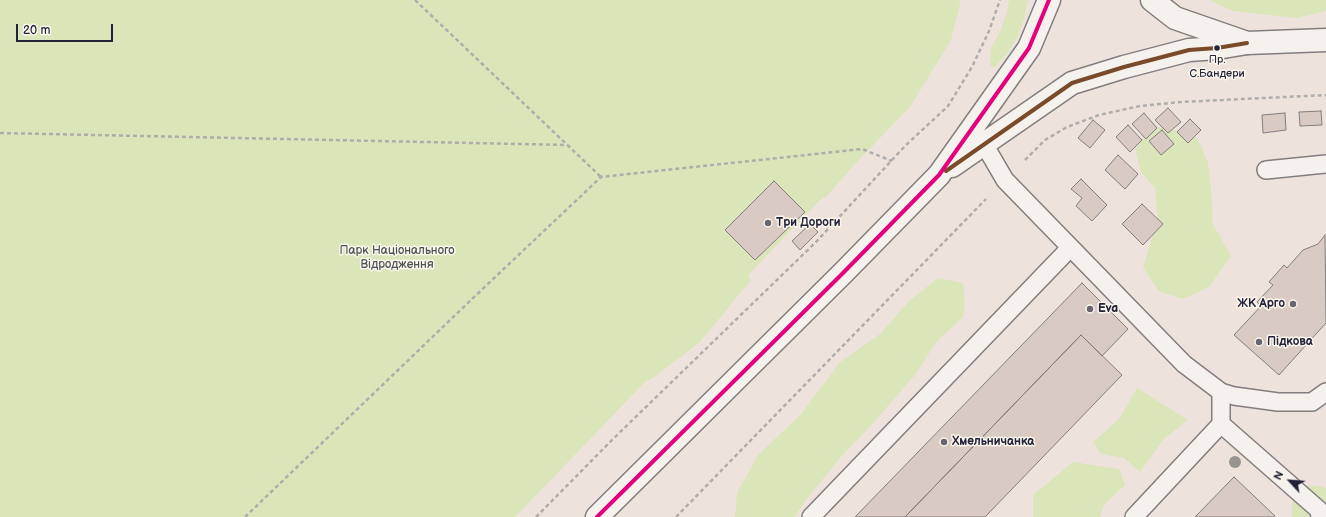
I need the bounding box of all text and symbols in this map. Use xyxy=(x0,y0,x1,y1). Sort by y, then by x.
scale bar xyxy=(18,16,115,42)
text: 20 m xyxy=(23,23,50,38)
marker: Пр. С.Бандери xyxy=(1212,43,1222,53)
place label: Пр. С.Бандери xyxy=(1189,53,1245,79)
place label: Три Дороги xyxy=(776,216,840,230)
marker: Три Дороги xyxy=(763,218,773,228)
park label: Парк Національного Відродження xyxy=(339,244,455,272)
place label: ЖК Арго xyxy=(1237,297,1285,311)
marker: ЖК Арго xyxy=(1288,299,1298,309)
place label: Eva xyxy=(1098,302,1118,316)
marker: Eva xyxy=(1085,304,1095,314)
place label: Підкова xyxy=(1267,335,1313,349)
marker: Підкова xyxy=(1254,337,1264,347)
place label: Хмельничанка xyxy=(952,435,1034,449)
marker: Хмельничанка xyxy=(939,437,949,447)
north arrow xyxy=(1270,461,1310,501)
text: N xyxy=(1271,469,1286,482)

